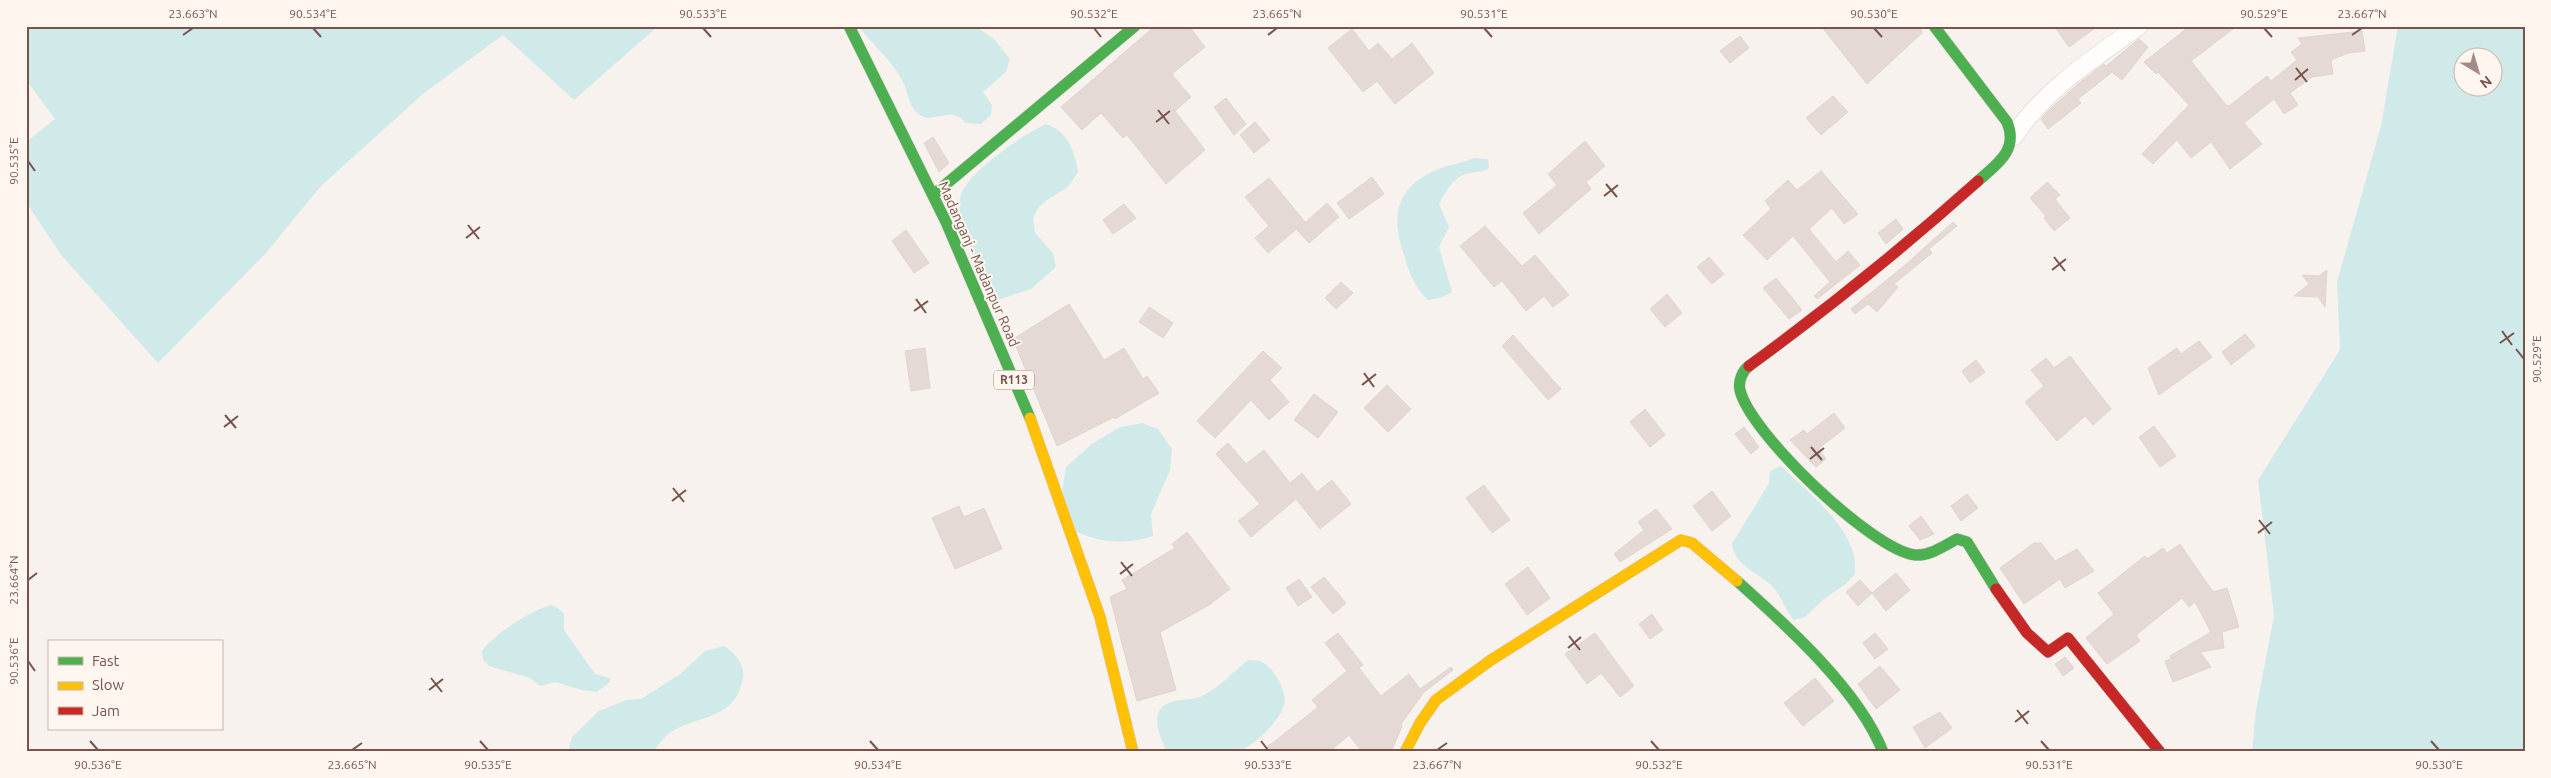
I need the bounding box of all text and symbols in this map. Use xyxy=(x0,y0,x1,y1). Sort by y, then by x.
text: 23.663°N xyxy=(168,7,218,20)
text: 90.534°E xyxy=(289,7,337,20)
text: 90.533°E xyxy=(679,7,727,20)
text: 90.532°E xyxy=(1070,7,1118,20)
text: 23.665°N xyxy=(1252,7,1302,20)
text: 90.531°E xyxy=(1460,7,1508,20)
text: 90.530°E xyxy=(1850,7,1898,20)
text: 90.529°E xyxy=(2240,7,2288,20)
text: 23.667°N xyxy=(2337,7,2387,20)
north arrow xyxy=(2454,48,2504,98)
text: N xyxy=(2477,73,2495,92)
text: 90.535°E xyxy=(7,137,20,185)
street label: Madanganj - Madanpur Road xyxy=(935,179,1023,349)
text: 90.529°E xyxy=(2530,335,2543,383)
road number: R113 xyxy=(994,370,1034,390)
text: 23.664°N xyxy=(7,555,20,605)
text: 90.536°E xyxy=(7,637,20,685)
legend xyxy=(48,640,222,730)
text: Fast xyxy=(92,652,120,669)
text: Slow xyxy=(92,676,125,693)
text: Jam xyxy=(92,702,120,719)
text: 90.536°E xyxy=(74,758,122,771)
text: 23.665°N xyxy=(327,758,377,771)
text: 90.535°E xyxy=(464,758,512,771)
text: 90.534°E xyxy=(854,758,902,771)
text: 90.533°E xyxy=(1244,758,1292,771)
text: 23.667°N xyxy=(1412,758,1462,771)
text: 90.532°E xyxy=(1635,758,1683,771)
text: 90.531°E xyxy=(2025,758,2073,771)
text: 90.530°E xyxy=(2415,758,2463,771)

